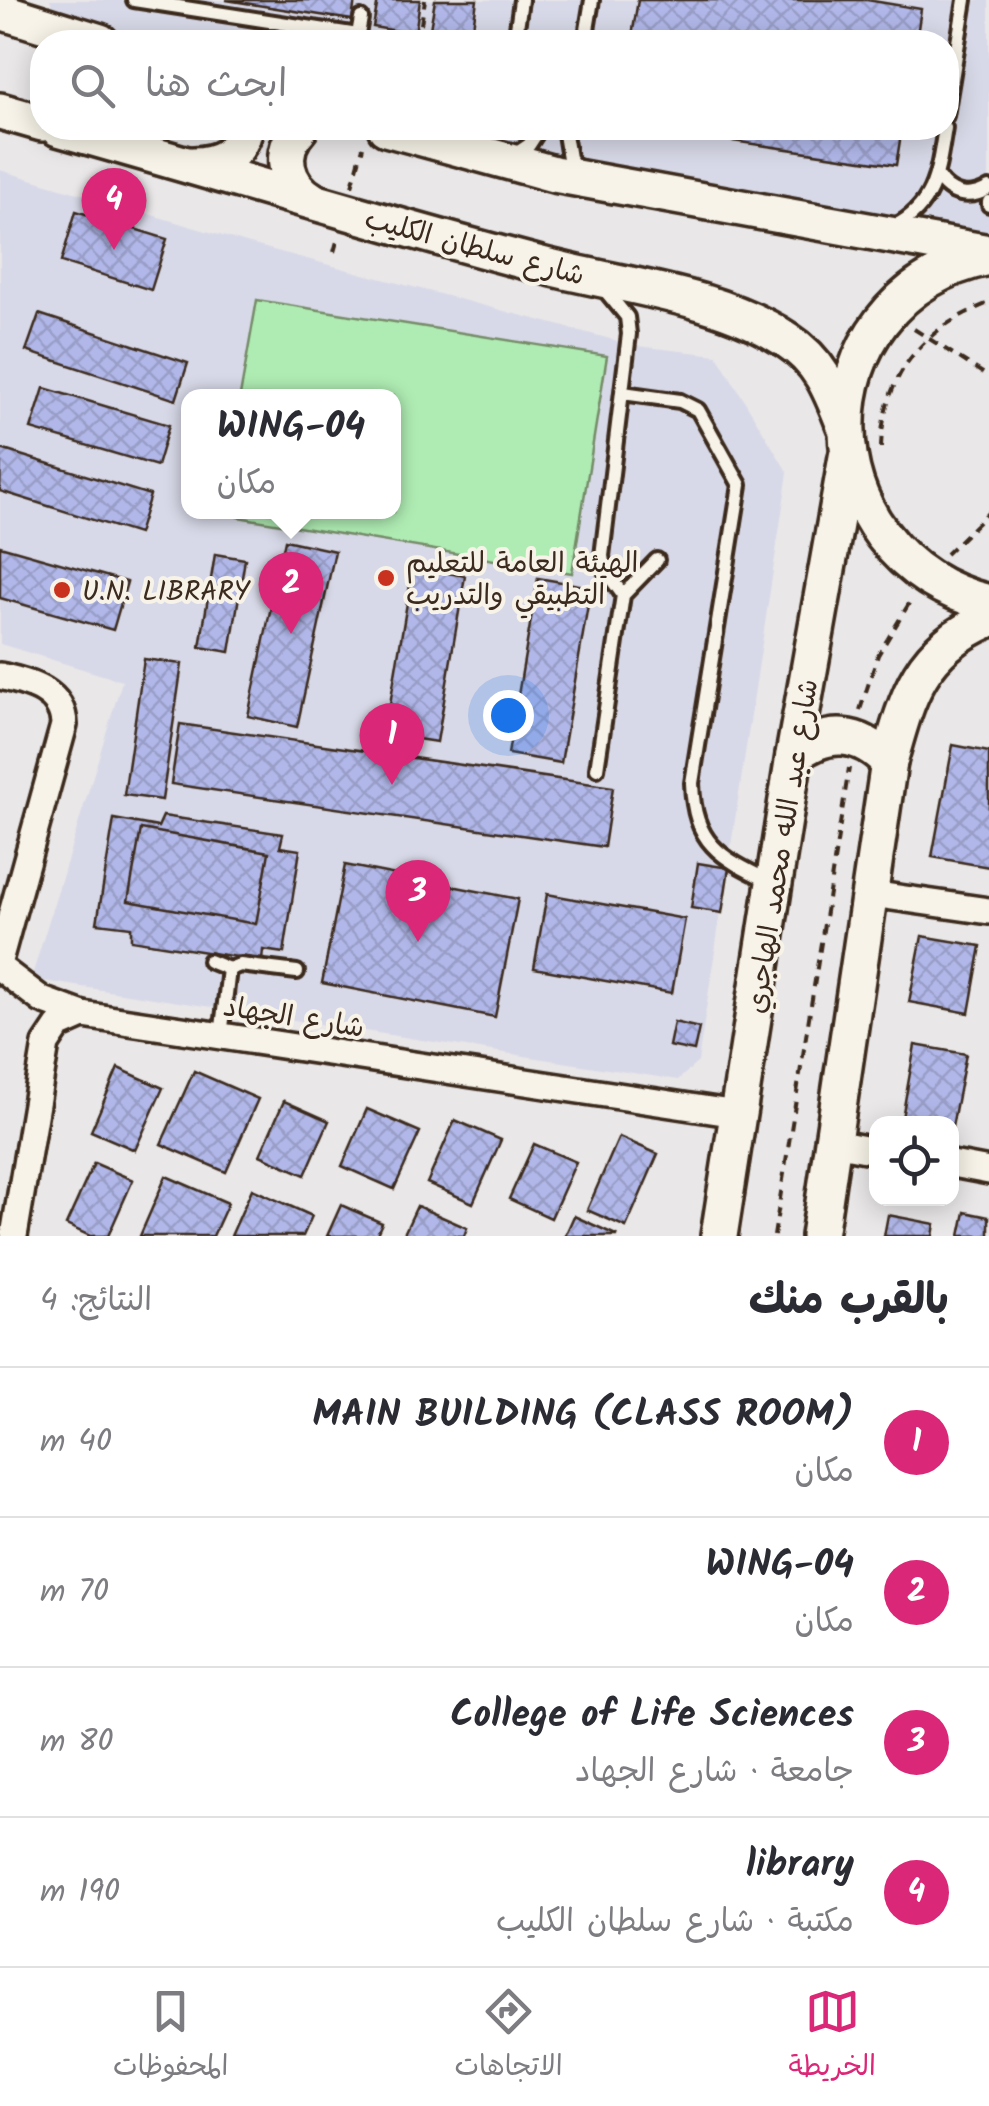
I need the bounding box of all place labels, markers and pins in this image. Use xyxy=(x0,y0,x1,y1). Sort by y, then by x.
pin: 4 xyxy=(82,168,146,250)
place label: الهيئة العامة للتعليم التطبيقي والتدريب xyxy=(406,542,638,619)
pin: 2 xyxy=(258,552,324,634)
marker: الهيئة العامة للتعليم التطبيقي والتدريب xyxy=(375,567,397,589)
place label: U.N. LIBRARY xyxy=(82,570,251,615)
marker: U.N. LIBRARY xyxy=(51,579,73,601)
pin: 1 xyxy=(360,702,424,785)
pin: 3 xyxy=(386,860,450,942)

